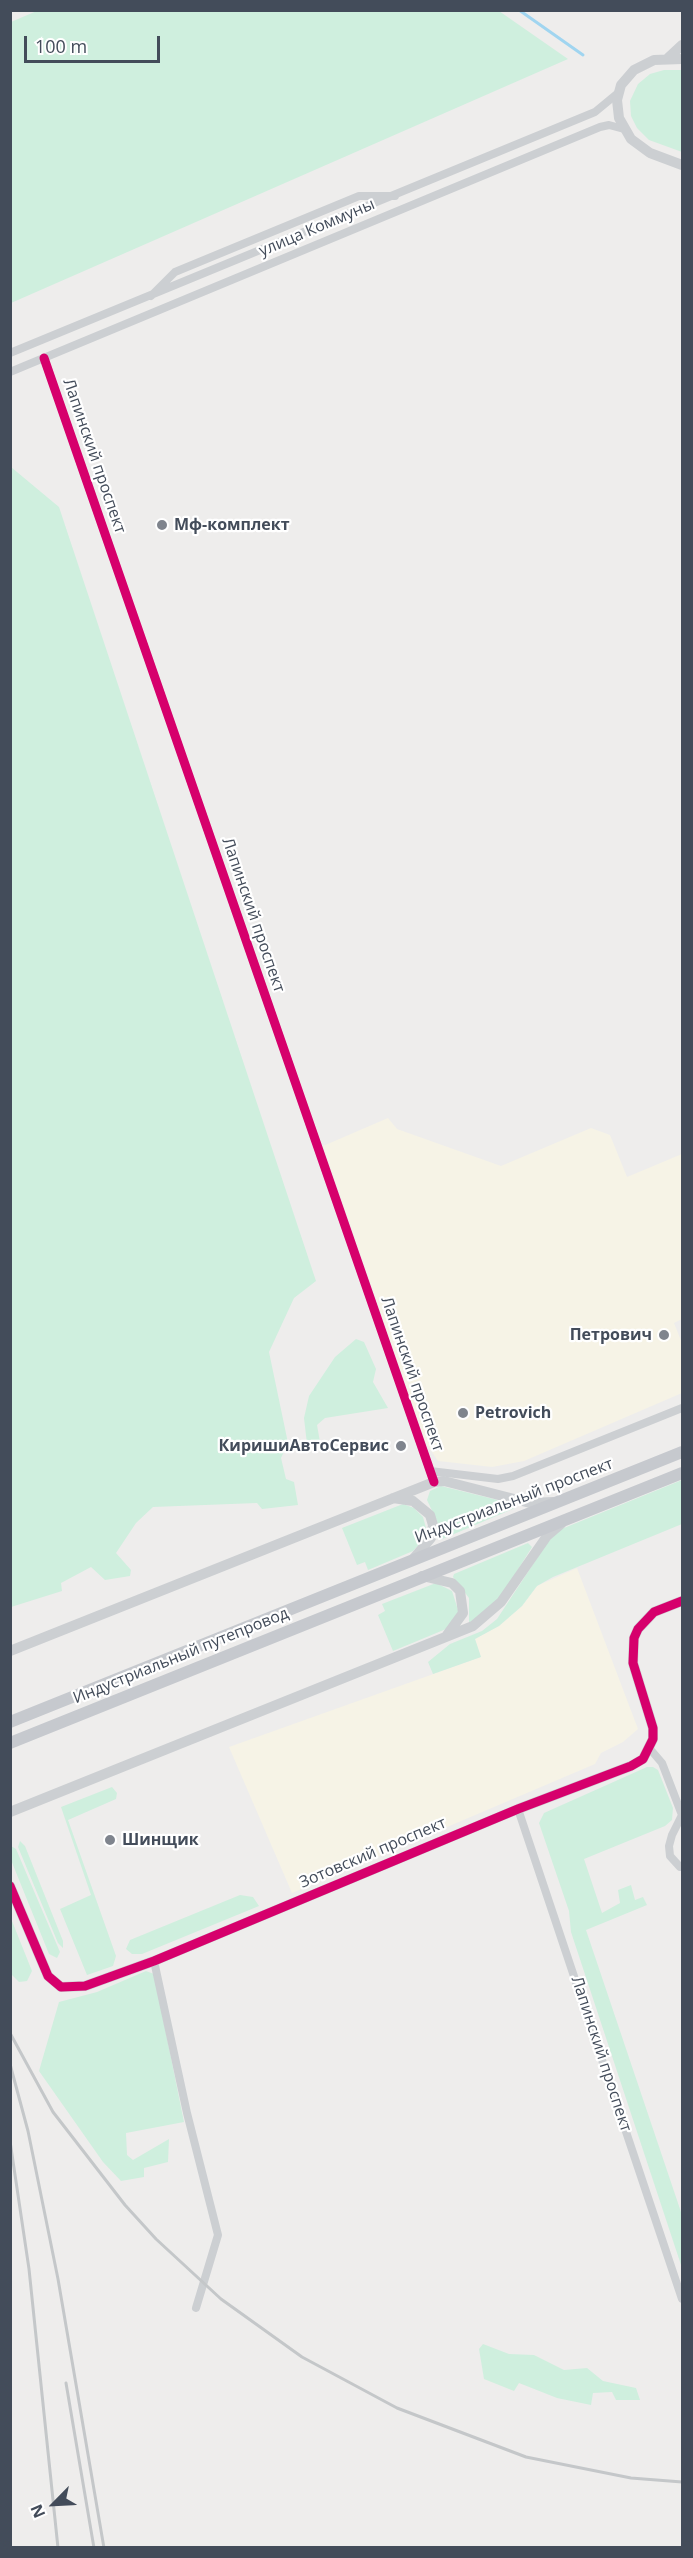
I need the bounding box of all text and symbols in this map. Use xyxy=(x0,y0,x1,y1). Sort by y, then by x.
scale bar xyxy=(27,24,164,62)
text: 100 m xyxy=(35,34,87,58)
street label: улица Коммуны xyxy=(256,195,378,261)
street label: Лапинский проспект xyxy=(58,376,130,536)
place label: Мф-комплект xyxy=(174,515,290,535)
marker: Мф-комплект xyxy=(155,518,169,532)
street label: Лапинский проспект xyxy=(217,835,289,995)
street label: Лапинский проспект xyxy=(376,1294,448,1454)
place label: Петрович xyxy=(570,1325,652,1345)
marker: Петрович xyxy=(657,1328,671,1342)
place label: Petrovich xyxy=(475,1403,551,1423)
marker: Petrovich xyxy=(456,1406,470,1420)
place label: КиришиАвтоСервис xyxy=(219,1436,389,1456)
marker: КиришиАвтоСервис xyxy=(394,1439,408,1453)
street label: Индустриальный проспект xyxy=(412,1454,616,1548)
street label: Индустриальный путепровод xyxy=(70,1604,292,1708)
street label: Зотовский проспект xyxy=(297,1813,449,1893)
place label: Шинщик xyxy=(122,1830,199,1850)
marker: Шинщик xyxy=(103,1833,117,1847)
street label: Лапинский проспект xyxy=(567,1974,635,2134)
north arrow xyxy=(24,2474,84,2534)
text: N xyxy=(25,2501,50,2522)

